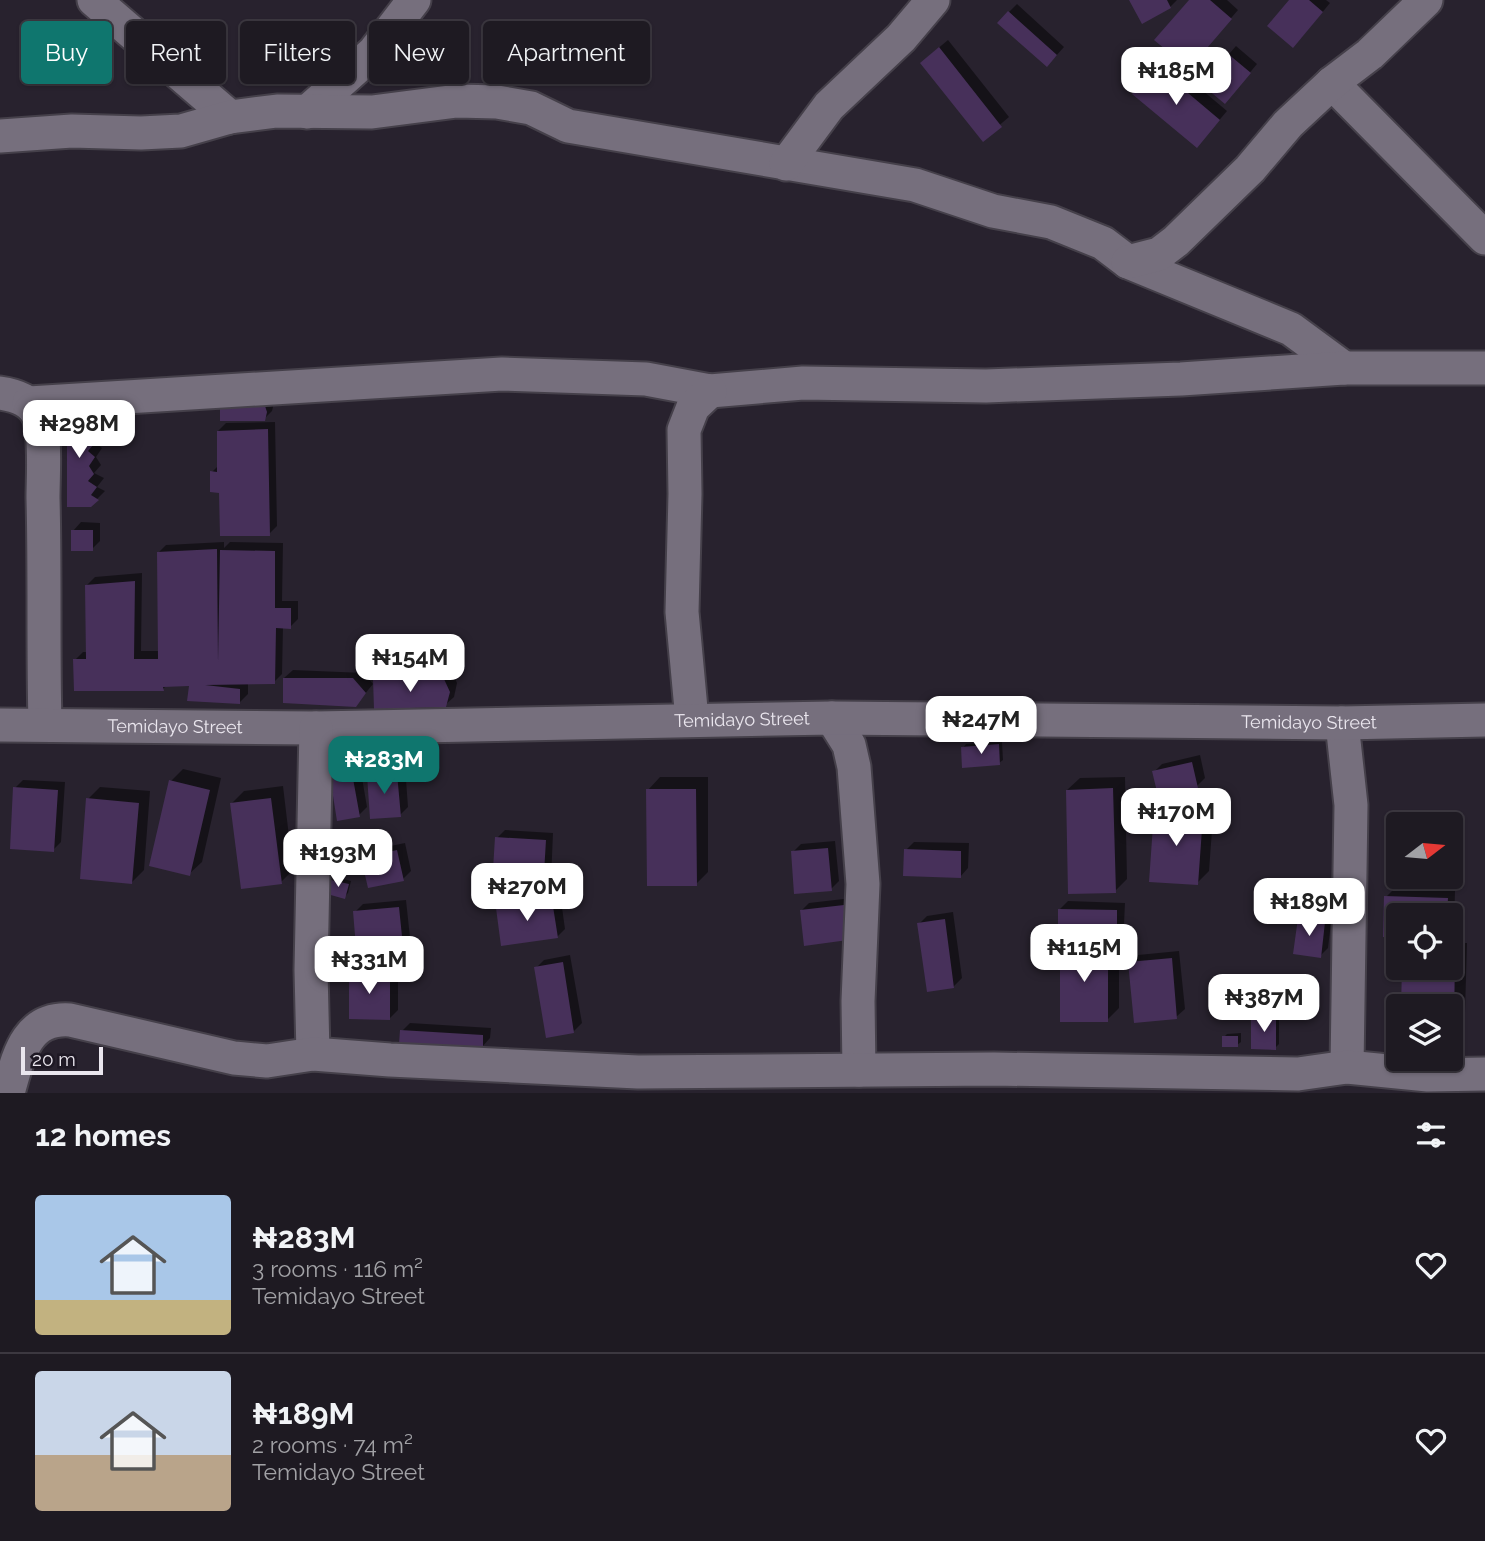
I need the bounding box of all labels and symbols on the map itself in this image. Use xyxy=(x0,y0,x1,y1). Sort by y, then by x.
pin: ₦185M xyxy=(1127,48,1225,107)
pin: ₦298M xyxy=(30,400,128,460)
pin: ₦154M xyxy=(361,634,459,694)
pin: ₦247M xyxy=(932,696,1030,756)
street label: Temidayo Street xyxy=(674,707,810,731)
street label: Temidayo Street xyxy=(1241,711,1377,733)
street label: Temidayo Street xyxy=(107,715,243,737)
pin: ₦283M xyxy=(335,736,433,796)
pin: ₦170M xyxy=(1127,788,1225,848)
north arrow xyxy=(1386,812,1463,889)
pin: ₦193M xyxy=(289,830,387,889)
pin: ₦270M xyxy=(478,864,576,923)
pin: ₦189M xyxy=(1260,878,1358,938)
pin: ₦115M xyxy=(1035,925,1133,984)
pin: ₦331M xyxy=(320,936,418,996)
pin: ₦387M xyxy=(1215,974,1313,1034)
scale bar xyxy=(21,1044,103,1076)

